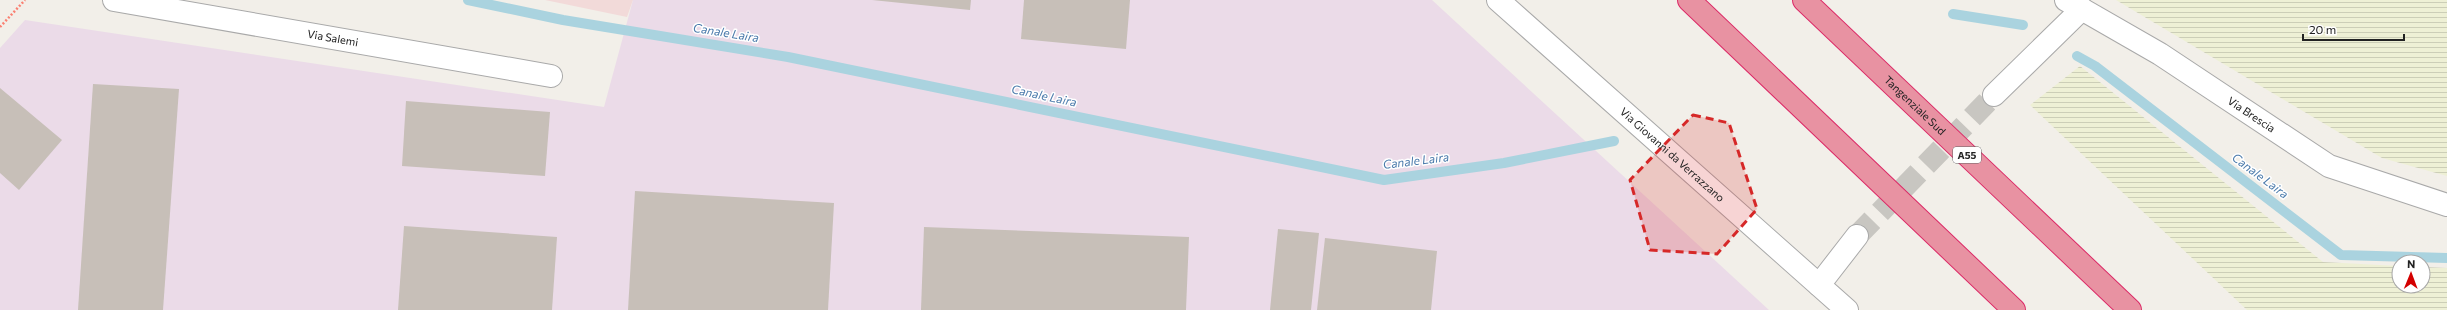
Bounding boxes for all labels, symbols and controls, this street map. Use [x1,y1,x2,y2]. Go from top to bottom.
scale bar [2303,16,2404,42]
water label: Canale Laira [692,20,760,44]
text: 20 m [2309,22,2336,36]
street label: Via Salemi [306,27,359,48]
street label: Tangenziale Sud [1882,73,1949,137]
water label: Canale Laira [1010,81,1078,109]
street label: Via Brescia [2225,94,2278,135]
street label: Via Giovanni da Verrazzano [1618,105,1728,204]
road number: A55 [1953,147,1981,163]
water label: Canale Laira [1382,149,1450,171]
water label: Canale Laira [2230,150,2291,201]
north arrow [2391,254,2431,294]
text: N [2407,257,2415,270]

